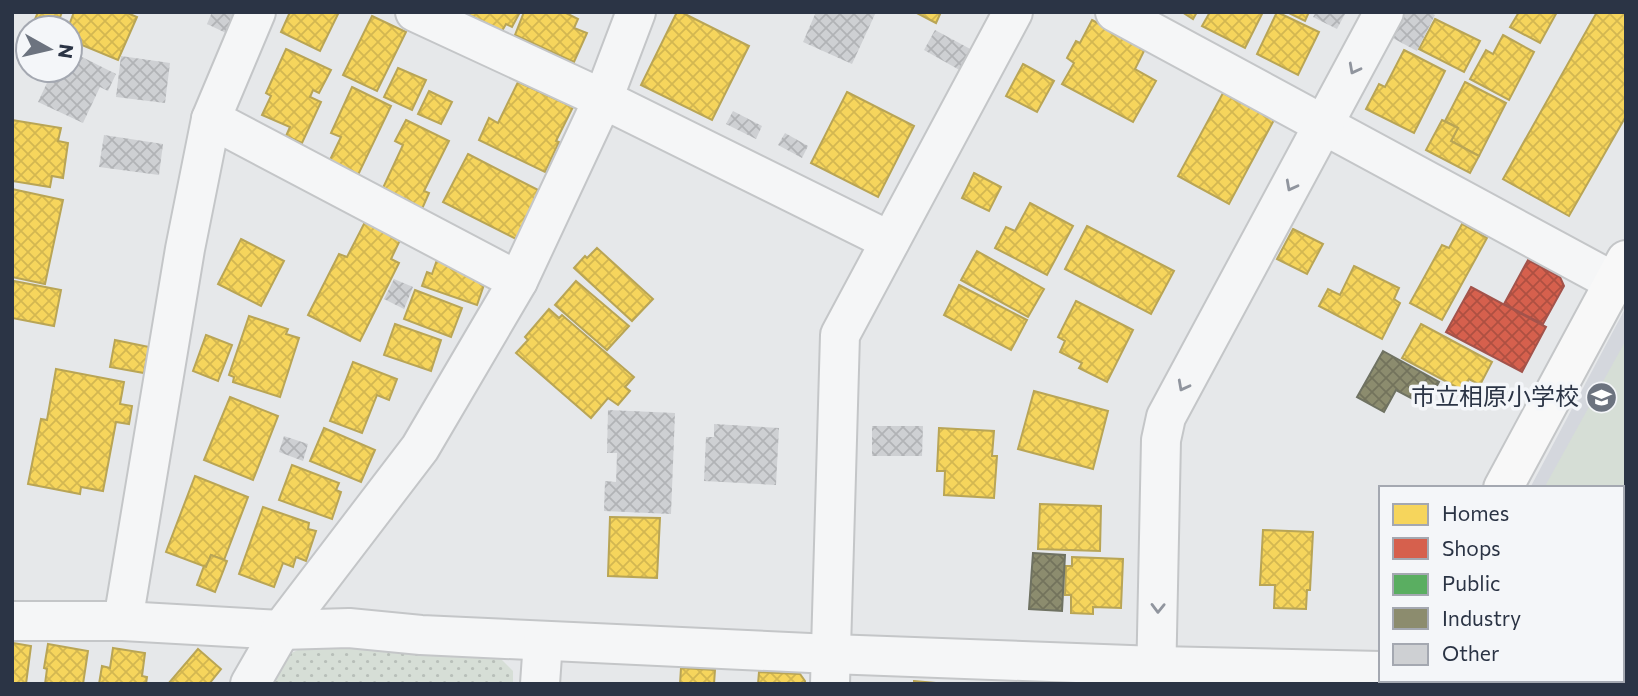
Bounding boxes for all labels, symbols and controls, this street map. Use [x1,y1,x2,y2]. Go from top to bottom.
north arrow [14,14,84,84]
text: N [54,43,79,60]
one-way arrow [1348,62,1362,74]
one-way arrow [1286,178,1299,191]
one-way arrow [1177,379,1191,391]
school or university icon: 市立相原小学校 [1585,380,1619,414]
place label: 市立相原小学校 [1411,381,1579,410]
legend [1379,486,1624,682]
text: Homes [1442,500,1509,525]
text: Shops [1442,535,1501,560]
text: Public [1442,570,1500,595]
one-way arrow [1150,604,1166,614]
text: Industry [1442,605,1521,630]
text: Other [1442,640,1499,665]

